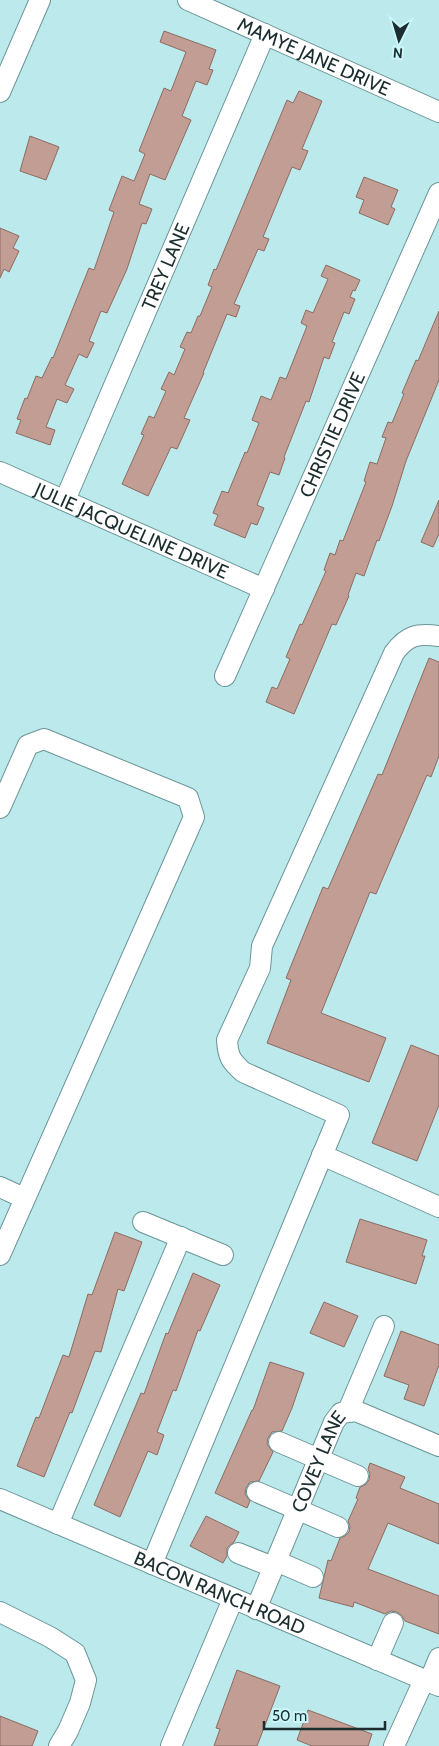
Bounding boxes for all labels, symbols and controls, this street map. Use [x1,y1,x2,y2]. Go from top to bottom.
street label: MAMYE JANE DRIVE [234,13,394,101]
north arrow [374,15,424,65]
text: N [392,44,404,62]
street label: TREY LANE [137,220,194,314]
street label: CHRISTIE DRIVE [295,369,370,501]
street label: JULIE JACQUELINE DRIVE [30,477,232,584]
street label: COVEY LANE [287,1406,351,1516]
street label: BACON RANCH ROAD [131,1546,309,1640]
scale bar [264,1698,385,1730]
text: 50 m [272,1707,307,1725]

